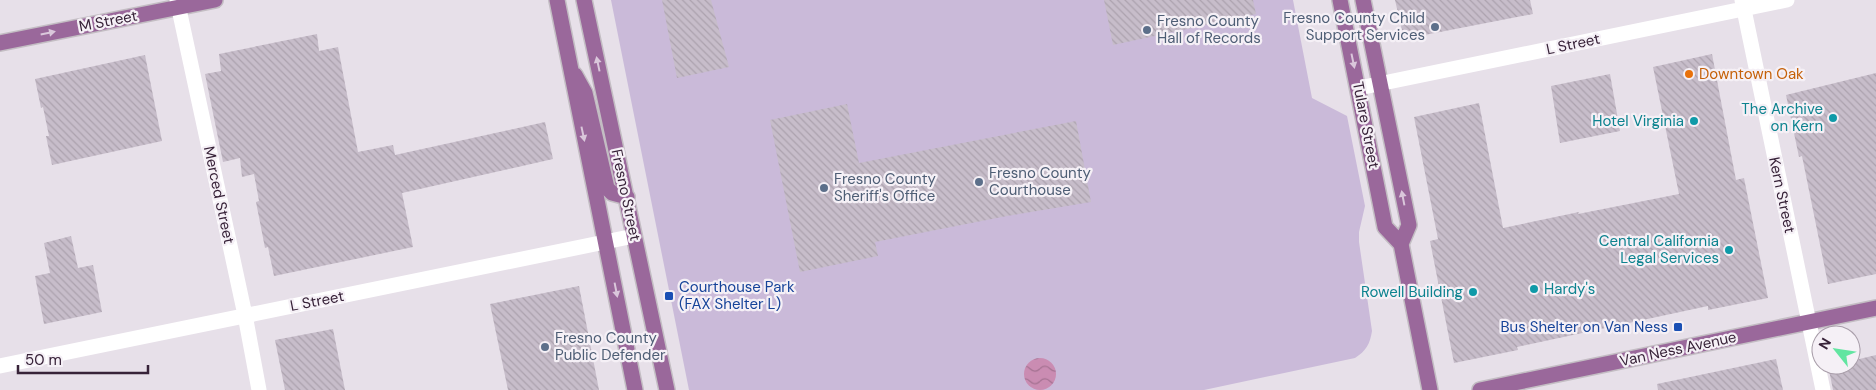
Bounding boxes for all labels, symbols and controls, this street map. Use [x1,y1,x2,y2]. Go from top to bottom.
street label: M Street [77,6,139,36]
place label: Fresno County Child Support Services [1283,8,1425,45]
place label: Fresno County Hall of Records [1157,11,1261,48]
marker: Fresno County Child Support Services [1429,21,1441,33]
marker: Fresno County Hall of Records [1141,24,1153,36]
one-way arrow [40,29,55,37]
street label: L Street [1544,29,1602,59]
one-way arrow [1349,53,1357,69]
one-way arrow [594,57,602,72]
place label: Downtown Oak [1699,64,1804,84]
marker: Downtown Oak [1683,68,1695,80]
street label: Tulare Street [1348,80,1384,170]
place label: The Archive on Kern [1741,99,1823,136]
place label: Hotel Virginia [1592,111,1684,131]
marker: The Archive on Kern [1827,112,1839,124]
marker: Hotel Virginia [1688,115,1700,127]
one-way arrow [579,126,587,141]
street label: Merced Street [199,144,239,246]
street label: Fresno Street [607,147,646,243]
street label: Kern Street [1764,155,1800,235]
place label: Fresno County Courthouse [989,163,1092,200]
place label: Fresno County Sheriff's Office [834,169,937,206]
marker: Fresno County Courthouse [973,176,985,188]
marker: Fresno County Sheriff's Office [818,182,830,194]
one-way arrow [1399,189,1407,205]
place label: Central California Legal Services [1599,231,1719,268]
marker: Central California Legal Services [1723,244,1735,256]
place label: Courthouse Park (FAX Shelter L) [679,277,795,314]
place label: Hardy's [1544,279,1595,299]
place label: Rowell Building [1361,282,1463,302]
one-way arrow [612,283,620,299]
marker: Hardy's [1528,283,1540,295]
street label: L Street [288,286,346,316]
marker: Rowell Building [1467,286,1479,298]
marker: Courthouse Park (FAX Shelter L) [663,290,675,302]
place label: Bus Shelter on Van Ness [1501,317,1668,337]
marker: Bus Shelter on Van Ness [1672,321,1684,333]
north arrow [1811,325,1861,375]
street label: Van Ness Avenue [1618,327,1738,371]
place label: Fresno County Public Defender [555,328,666,365]
text: N [1814,335,1835,352]
marker: Fresno County Public Defender [539,341,551,353]
scale bar [18,342,148,374]
text: 50 m [25,350,62,370]

